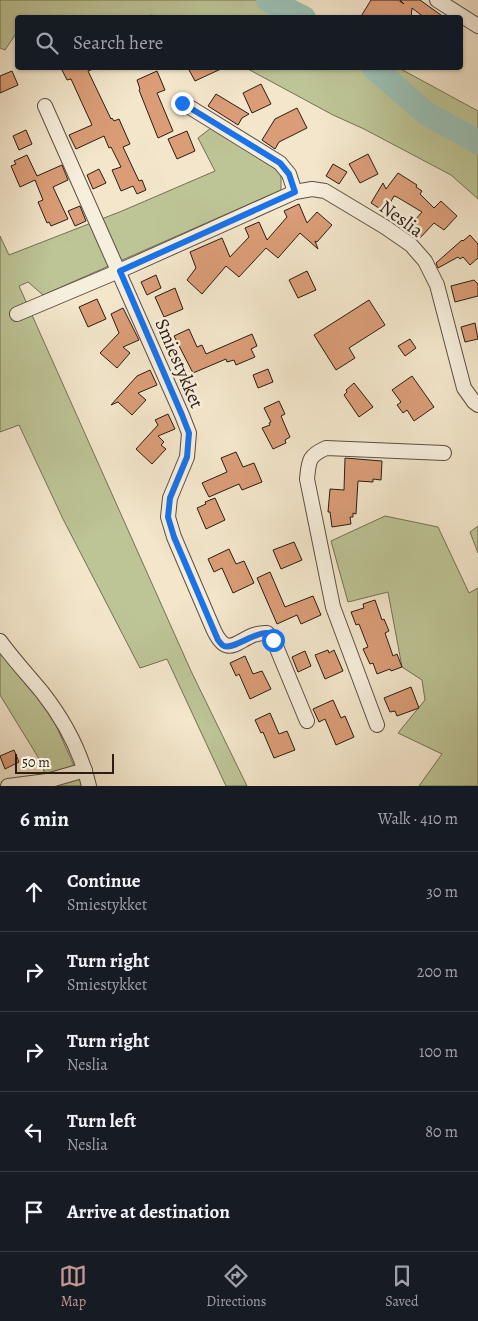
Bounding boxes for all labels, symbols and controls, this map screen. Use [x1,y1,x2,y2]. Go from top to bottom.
search box [15,15,463,70]
icon: search [33,29,61,57]
text: Search here [73,30,163,56]
route end [171,92,194,115]
street label: Neslia [374,194,429,244]
street label: Smiestykket [149,314,210,412]
route start [262,629,285,652]
scale bar [15,751,114,774]
text: 50 m [22,753,50,772]
text: 6 min [20,805,69,833]
text: Walk · 410 m [378,808,458,830]
text: Continue [67,868,141,894]
icon: ahead [20,878,48,906]
text: 30 m [426,881,458,903]
text: Smiestykket [67,894,147,916]
text: Turn right [67,948,149,974]
icon: right [20,958,48,986]
text: 200 m [417,961,458,983]
text: Smiestykket [67,974,147,996]
text: Turn right [67,1028,149,1054]
icon: right [20,1038,48,1066]
text: 100 m [419,1041,458,1063]
text: Neslia [67,1054,108,1076]
text: Turn left [67,1108,136,1134]
icon: left [20,1118,48,1146]
text: 80 m [425,1121,458,1143]
text: Neslia [67,1134,108,1156]
icon: arrive [20,1198,48,1226]
text: Arrive at destination [67,1199,230,1225]
tab: Map [59,1262,87,1311]
tab: Directions [206,1262,266,1311]
tab: Saved [385,1262,419,1311]

